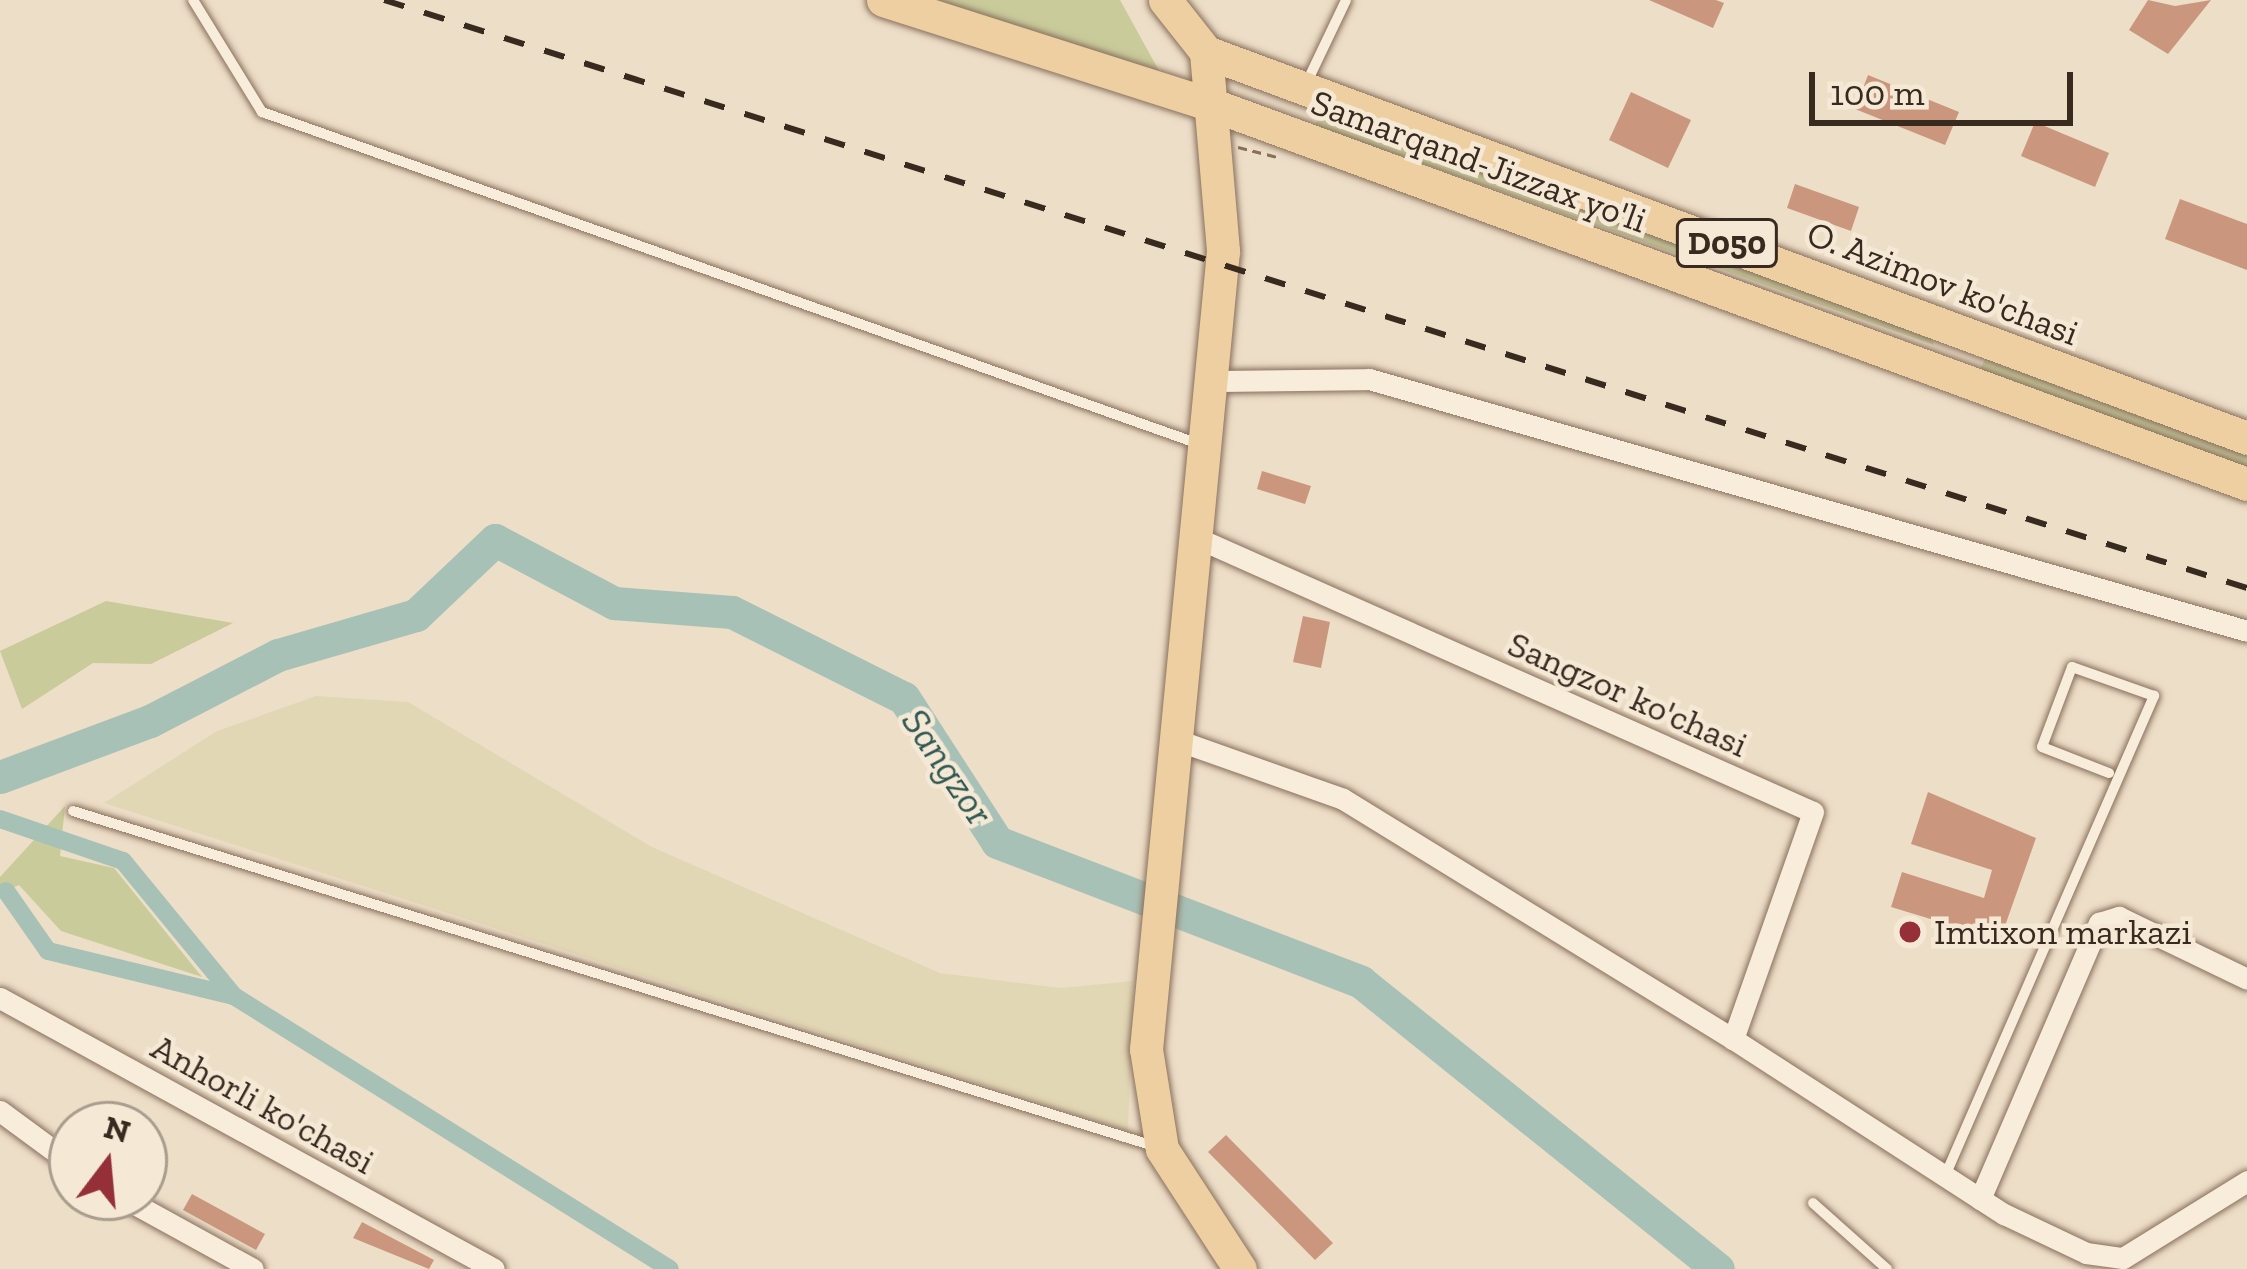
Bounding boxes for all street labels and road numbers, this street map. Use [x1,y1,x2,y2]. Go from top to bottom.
street label: Samarqand-Jizzax yo'li [1305,80,1653,242]
street label: O. Azimov ko'chasi [1800,211,2086,355]
road number: D050 [1673,216,1781,270]
street label: Sangzor ko'chasi [1501,622,1755,766]
street label: Anhorli ko'chasi [144,1025,382,1183]

